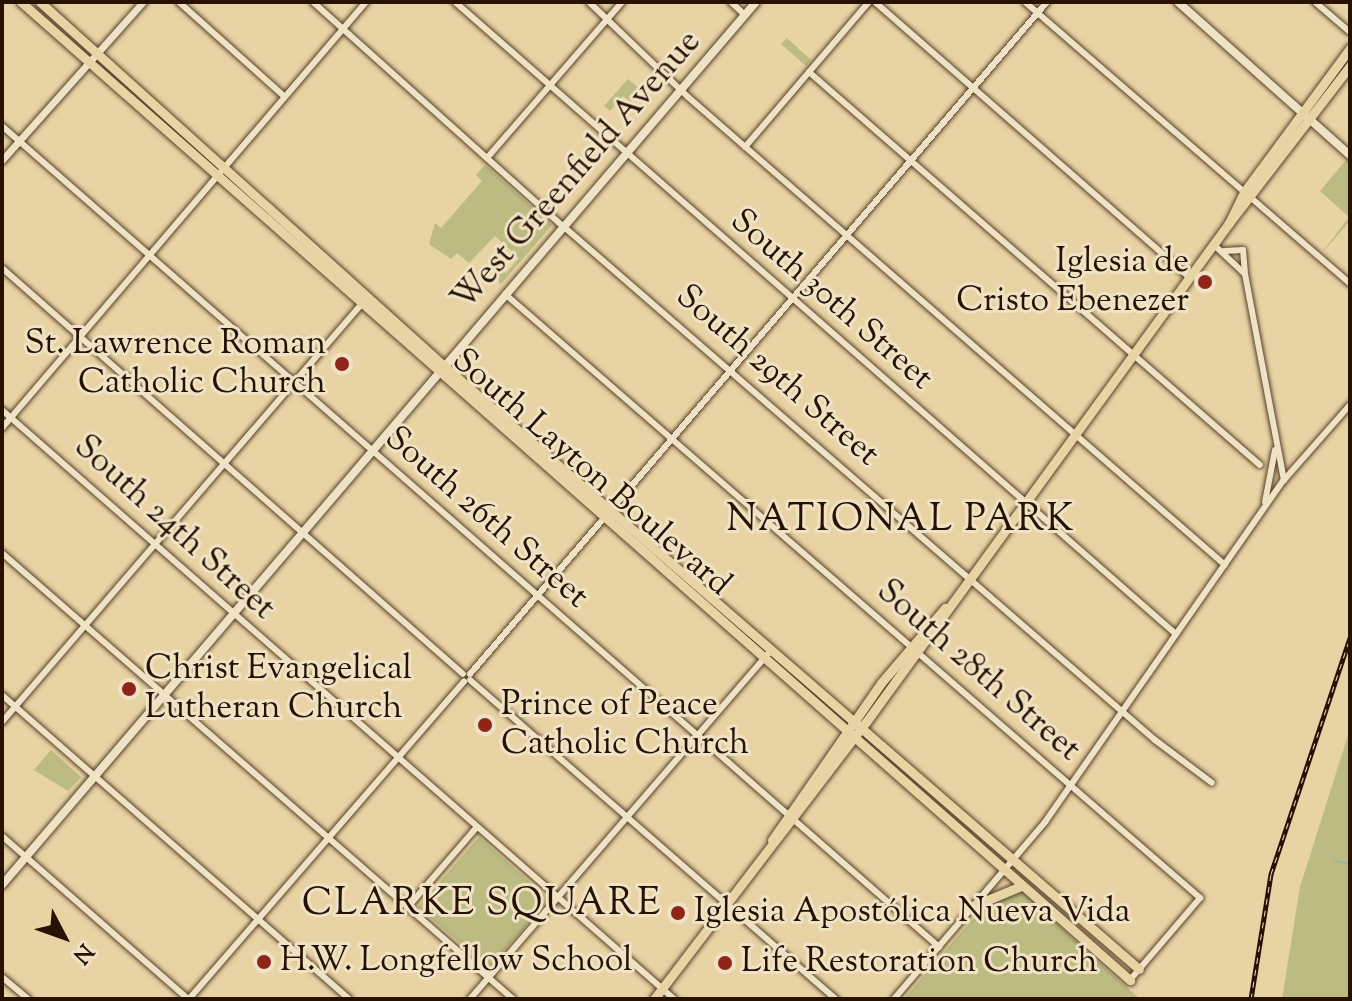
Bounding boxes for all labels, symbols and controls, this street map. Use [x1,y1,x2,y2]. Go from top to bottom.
street label: West Greenfield Avenue [444,22,710,320]
street label: South 30th Street [721,201,941,399]
place label: Iglesia de Cristo Ebenezer [956,242,1189,322]
marker: Iglesia de Cristo Ebenezer [1196,273,1214,291]
street label: South 29th Street [667,277,887,475]
place label: St. Lawrence Roman Catholic Church [24,324,326,404]
street label: South Layton Boulevard [443,341,739,605]
marker: St. Lawrence Roman Catholic Church [333,355,351,373]
street label: South 26th Street [376,418,596,618]
street label: South 24th Street [65,427,283,629]
district label: NATIONAL PARK [726,499,1076,545]
street label: South 28th Street [868,571,1088,771]
place label: Christ Evangelical Lutheran Church [145,649,412,728]
marker: Christ Evangelical Lutheran Church [120,680,138,698]
place label: Prince of Peace Catholic Church [501,685,749,764]
marker: Prince of Peace Catholic Church [476,716,494,734]
district label: CLARKE SQUARE [302,883,662,929]
place label: Iglesia Apostólica Nueva Vida [694,893,1130,933]
north arrow [24,897,104,977]
marker: Iglesia Apostólica Nueva Vida [669,904,687,922]
text: N [64,936,100,970]
place label: H.W. Longfellow School [280,942,633,982]
place label: Life Restoration Church [741,943,1098,983]
marker: H.W. Longfellow School [255,953,273,971]
marker: Life Restoration Church [716,954,734,972]

